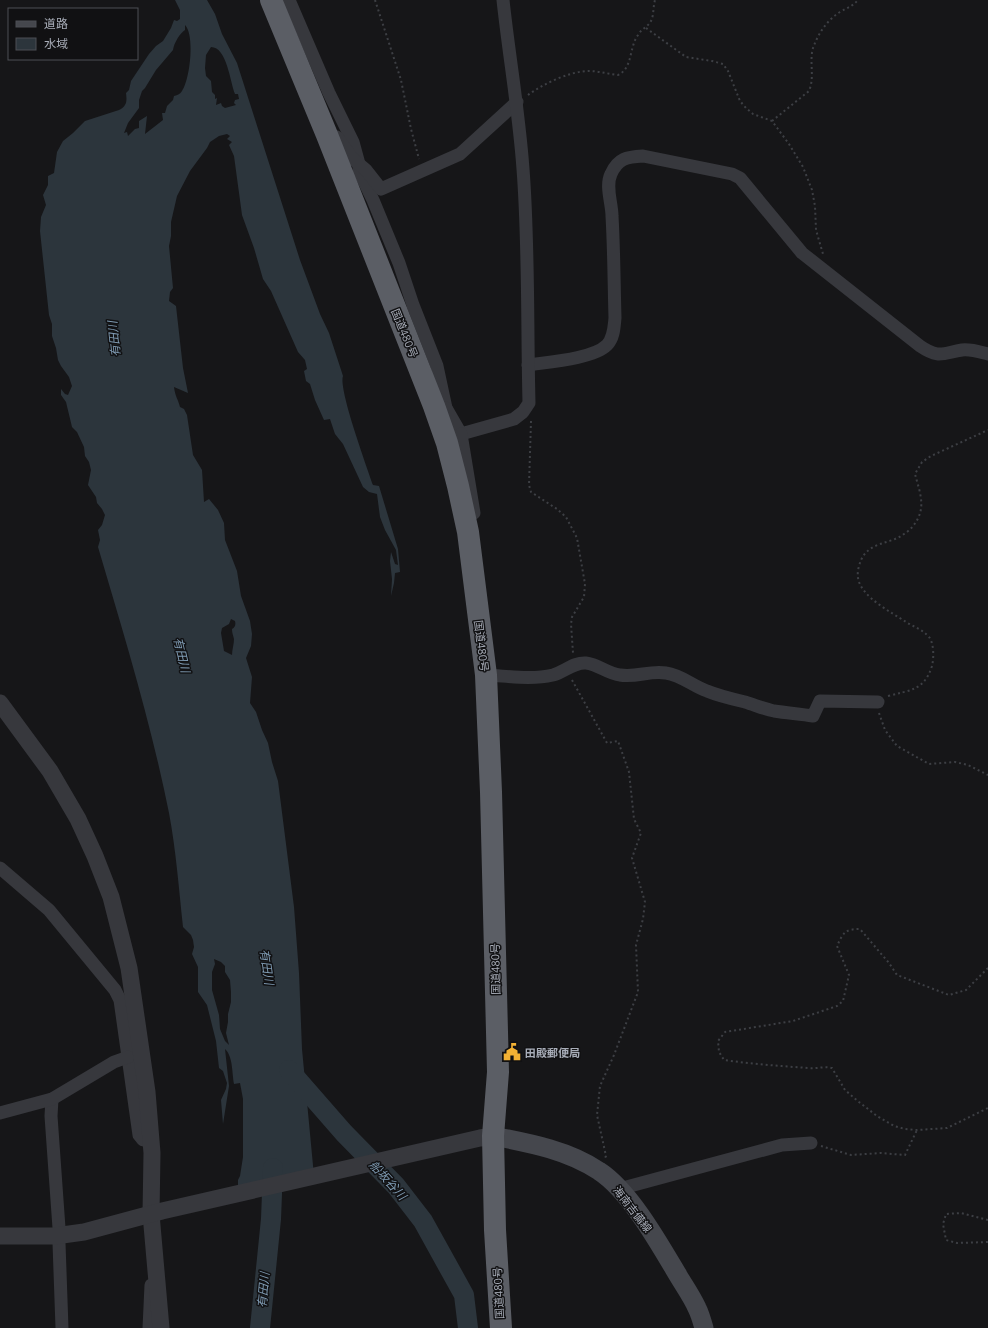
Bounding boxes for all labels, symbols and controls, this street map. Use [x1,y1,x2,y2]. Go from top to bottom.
legend [8,8,138,60]
text: 道路 [44,15,68,32]
text: 水域 [44,35,68,52]
street label: 国道480号 [388,306,422,360]
water label: 有田川 [103,318,124,358]
street label: 国道480号 [471,619,493,673]
water label: 有田川 [170,636,195,676]
street label: 国道480号 [487,943,503,995]
water label: 有田川 [256,948,278,988]
public building icon: 田殿郵便局 [502,1042,522,1062]
place label: 田殿郵便局 [525,1045,580,1060]
water label: 船坂谷川 [366,1156,412,1205]
street label: 海南吉備線 [610,1183,656,1235]
street label: 国道480号 [489,1267,507,1319]
water label: 有田川 [253,1269,273,1309]

